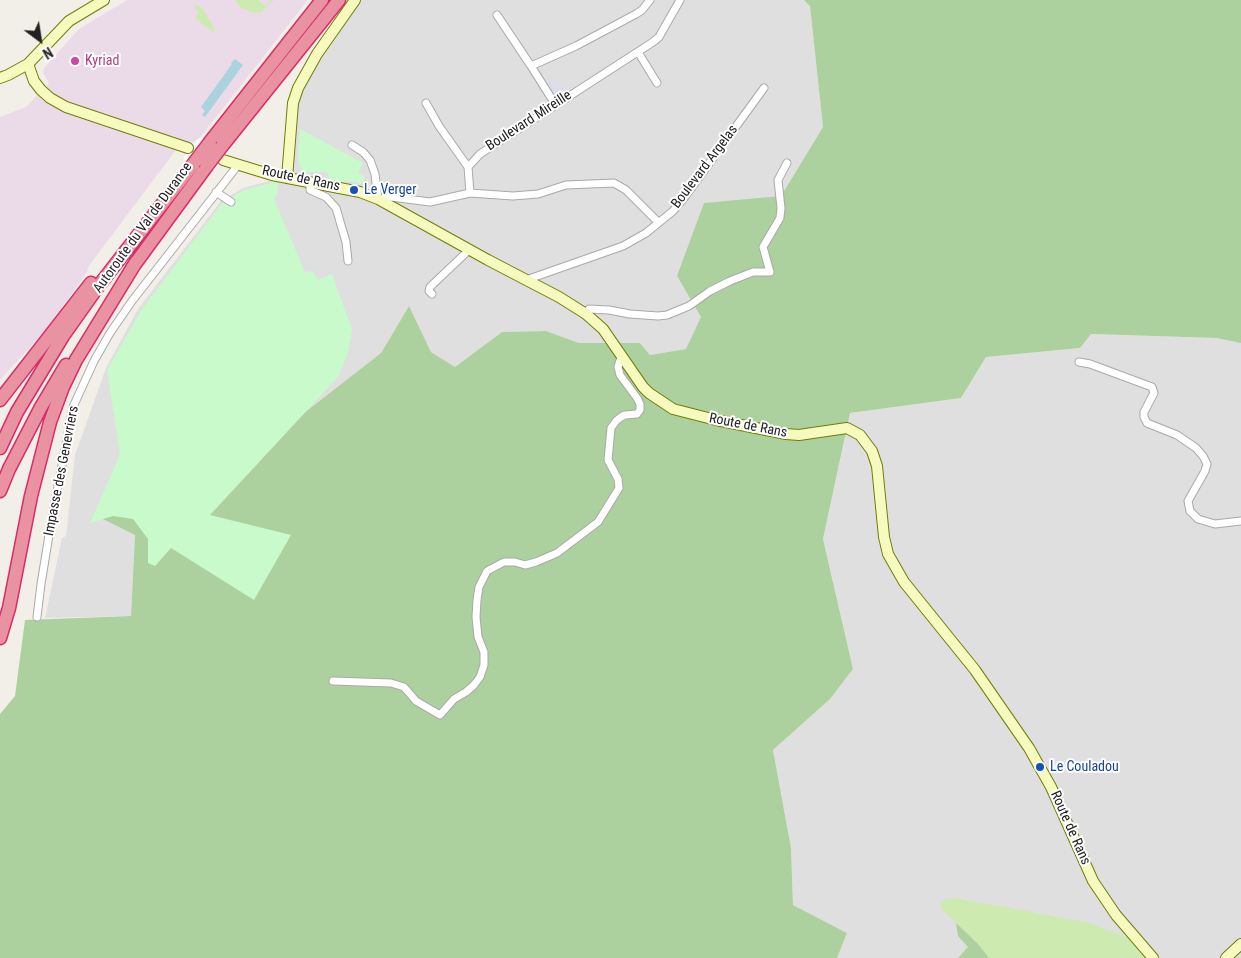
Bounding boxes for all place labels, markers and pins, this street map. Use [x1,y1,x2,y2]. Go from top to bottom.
place label: Kyriad [85,53,119,69]
marker: Kyriad [69,55,81,67]
place label: Le Verger [364,182,416,198]
marker: Le Verger [348,184,360,196]
place label: Le Couladou [1050,759,1119,775]
marker: Le Couladou [1034,761,1046,773]

